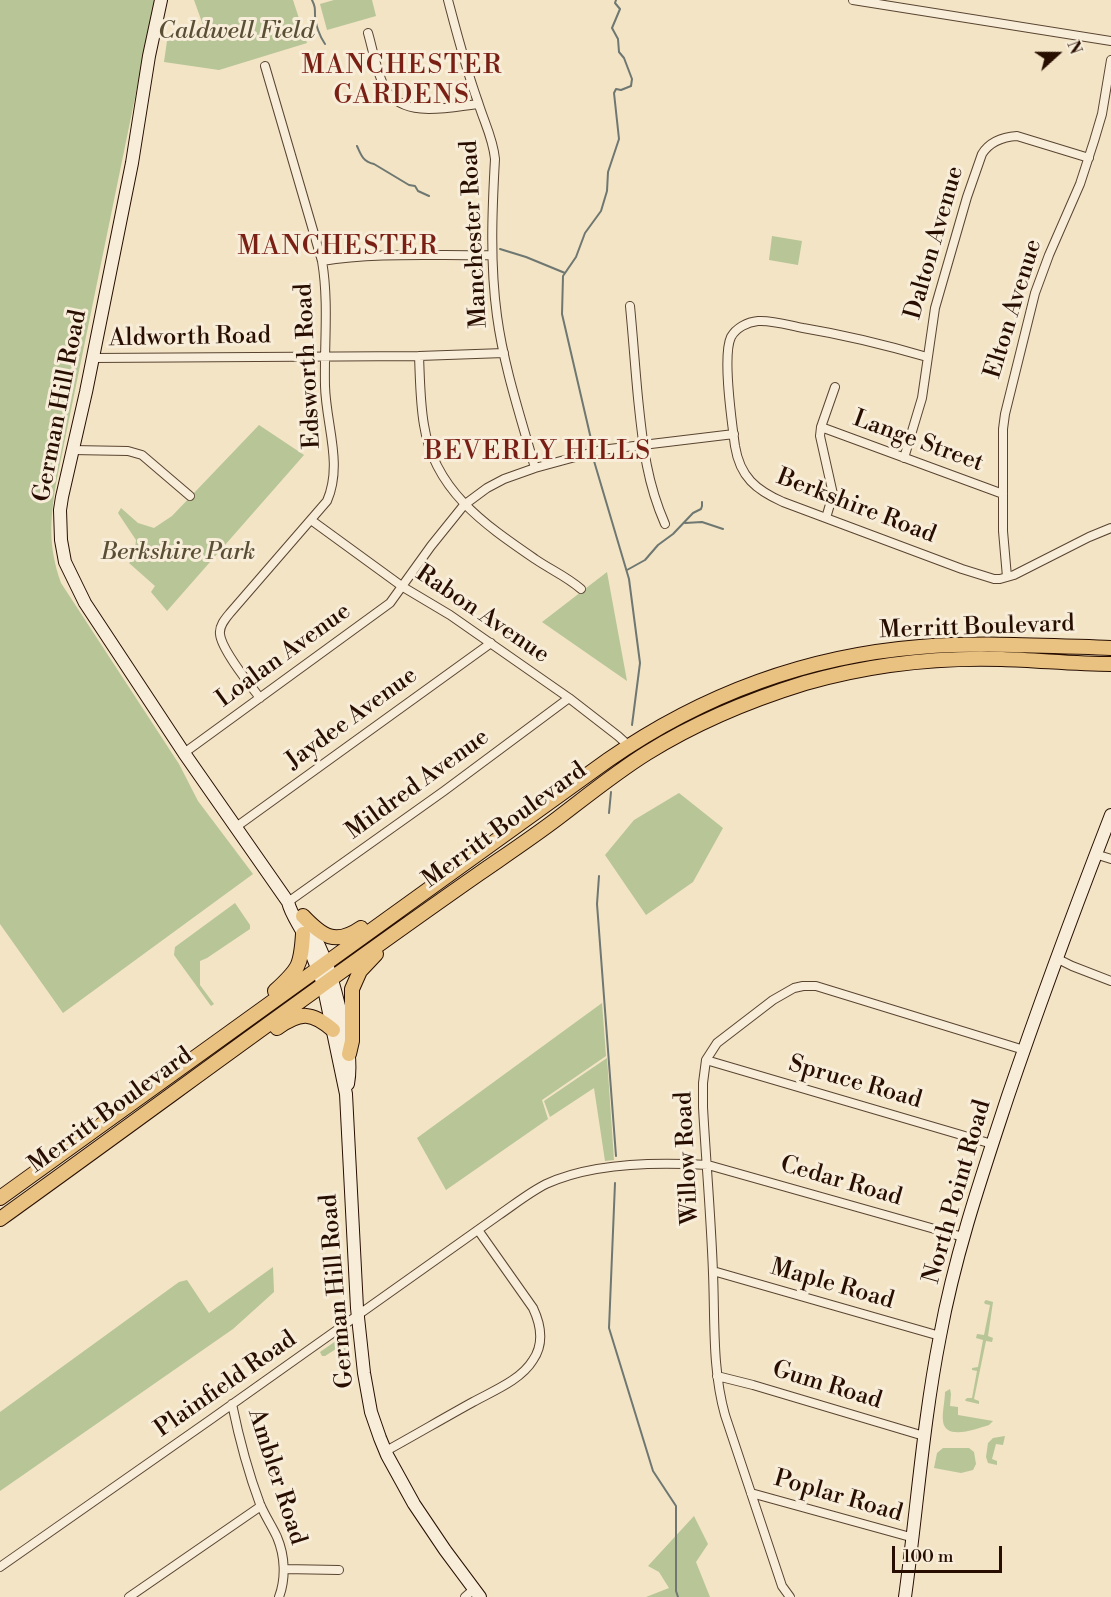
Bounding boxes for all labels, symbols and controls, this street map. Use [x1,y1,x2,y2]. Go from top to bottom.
park label: Caldwell Field [158,18,314,46]
north arrow [1027,24,1087,84]
text: N [1062,38,1085,57]
district label: MANCHESTER GARDENS [302,51,502,112]
street label: Manchester Road [456,139,494,329]
street label: Dalton Avenue [899,163,971,323]
district label: MANCHESTER [238,232,438,264]
street label: Elton Avenue [979,236,1049,382]
street label: Edsworth Road [290,283,328,449]
street label: German Hill Road [28,308,94,504]
street label: Aldworth Road [109,322,271,354]
street label: Lange Street [849,405,987,479]
district label: BEVERLY HILLS [424,437,652,469]
street label: Berkshire Road [772,463,940,551]
park label: Berkshire Park [101,539,255,567]
street label: Rabon Avenue [410,560,554,670]
street label: Loalan Avenue [211,598,357,714]
street label: Merritt Boulevard [879,610,1075,646]
street label: Jaydee Avenue [281,662,423,776]
street label: Mildred Avenue [341,723,495,847]
street label: Merritt Boulevard [417,757,593,895]
street label: Merritt Boulevard [23,1042,199,1180]
street label: Spruce Road [785,1050,925,1116]
street label: Willow Road [670,1091,706,1225]
street label: North Point Road [918,1097,998,1287]
street label: Cedar Road [777,1151,905,1213]
street label: German Hill Road [315,1193,361,1389]
street label: Maple Road [767,1254,897,1316]
street label: Plainfield Road [150,1326,302,1444]
street label: Gum Road [769,1356,885,1416]
street label: Ambler Road [240,1405,312,1549]
street label: Poplar Road [770,1465,906,1529]
scale bar [895,1534,1004,1572]
text: 100 m [903,1545,954,1568]

